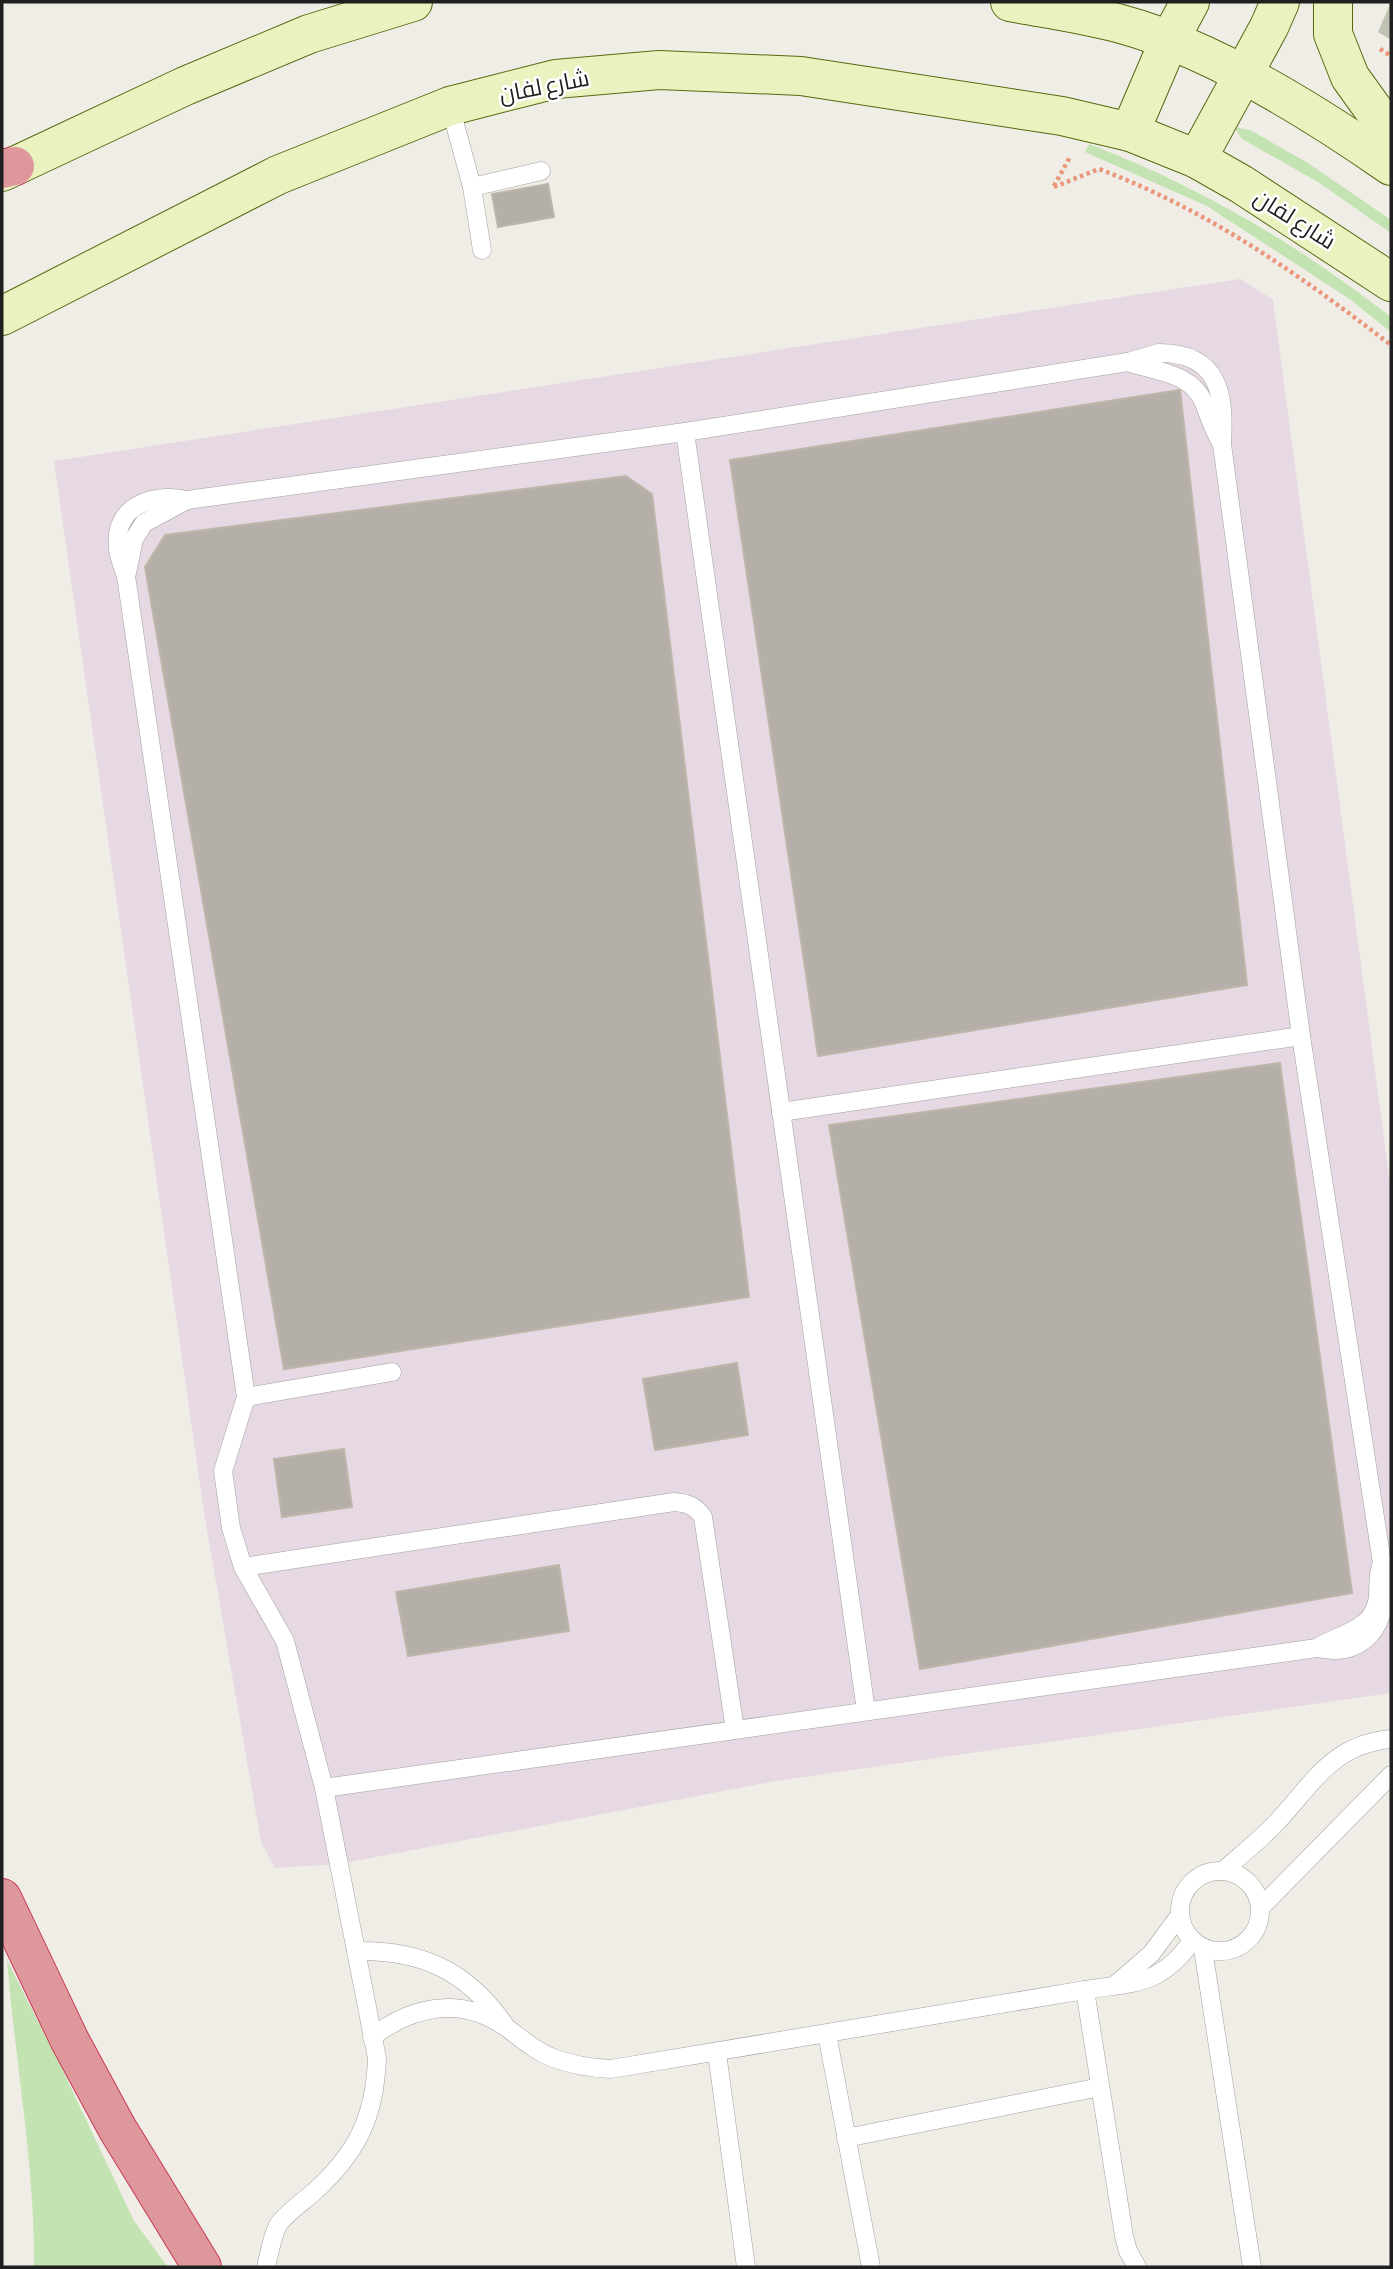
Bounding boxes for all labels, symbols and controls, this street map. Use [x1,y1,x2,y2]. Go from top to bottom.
street label: شارع لفان [497,65,592,110]
street label: شارع لفان [1248,184,1341,257]

